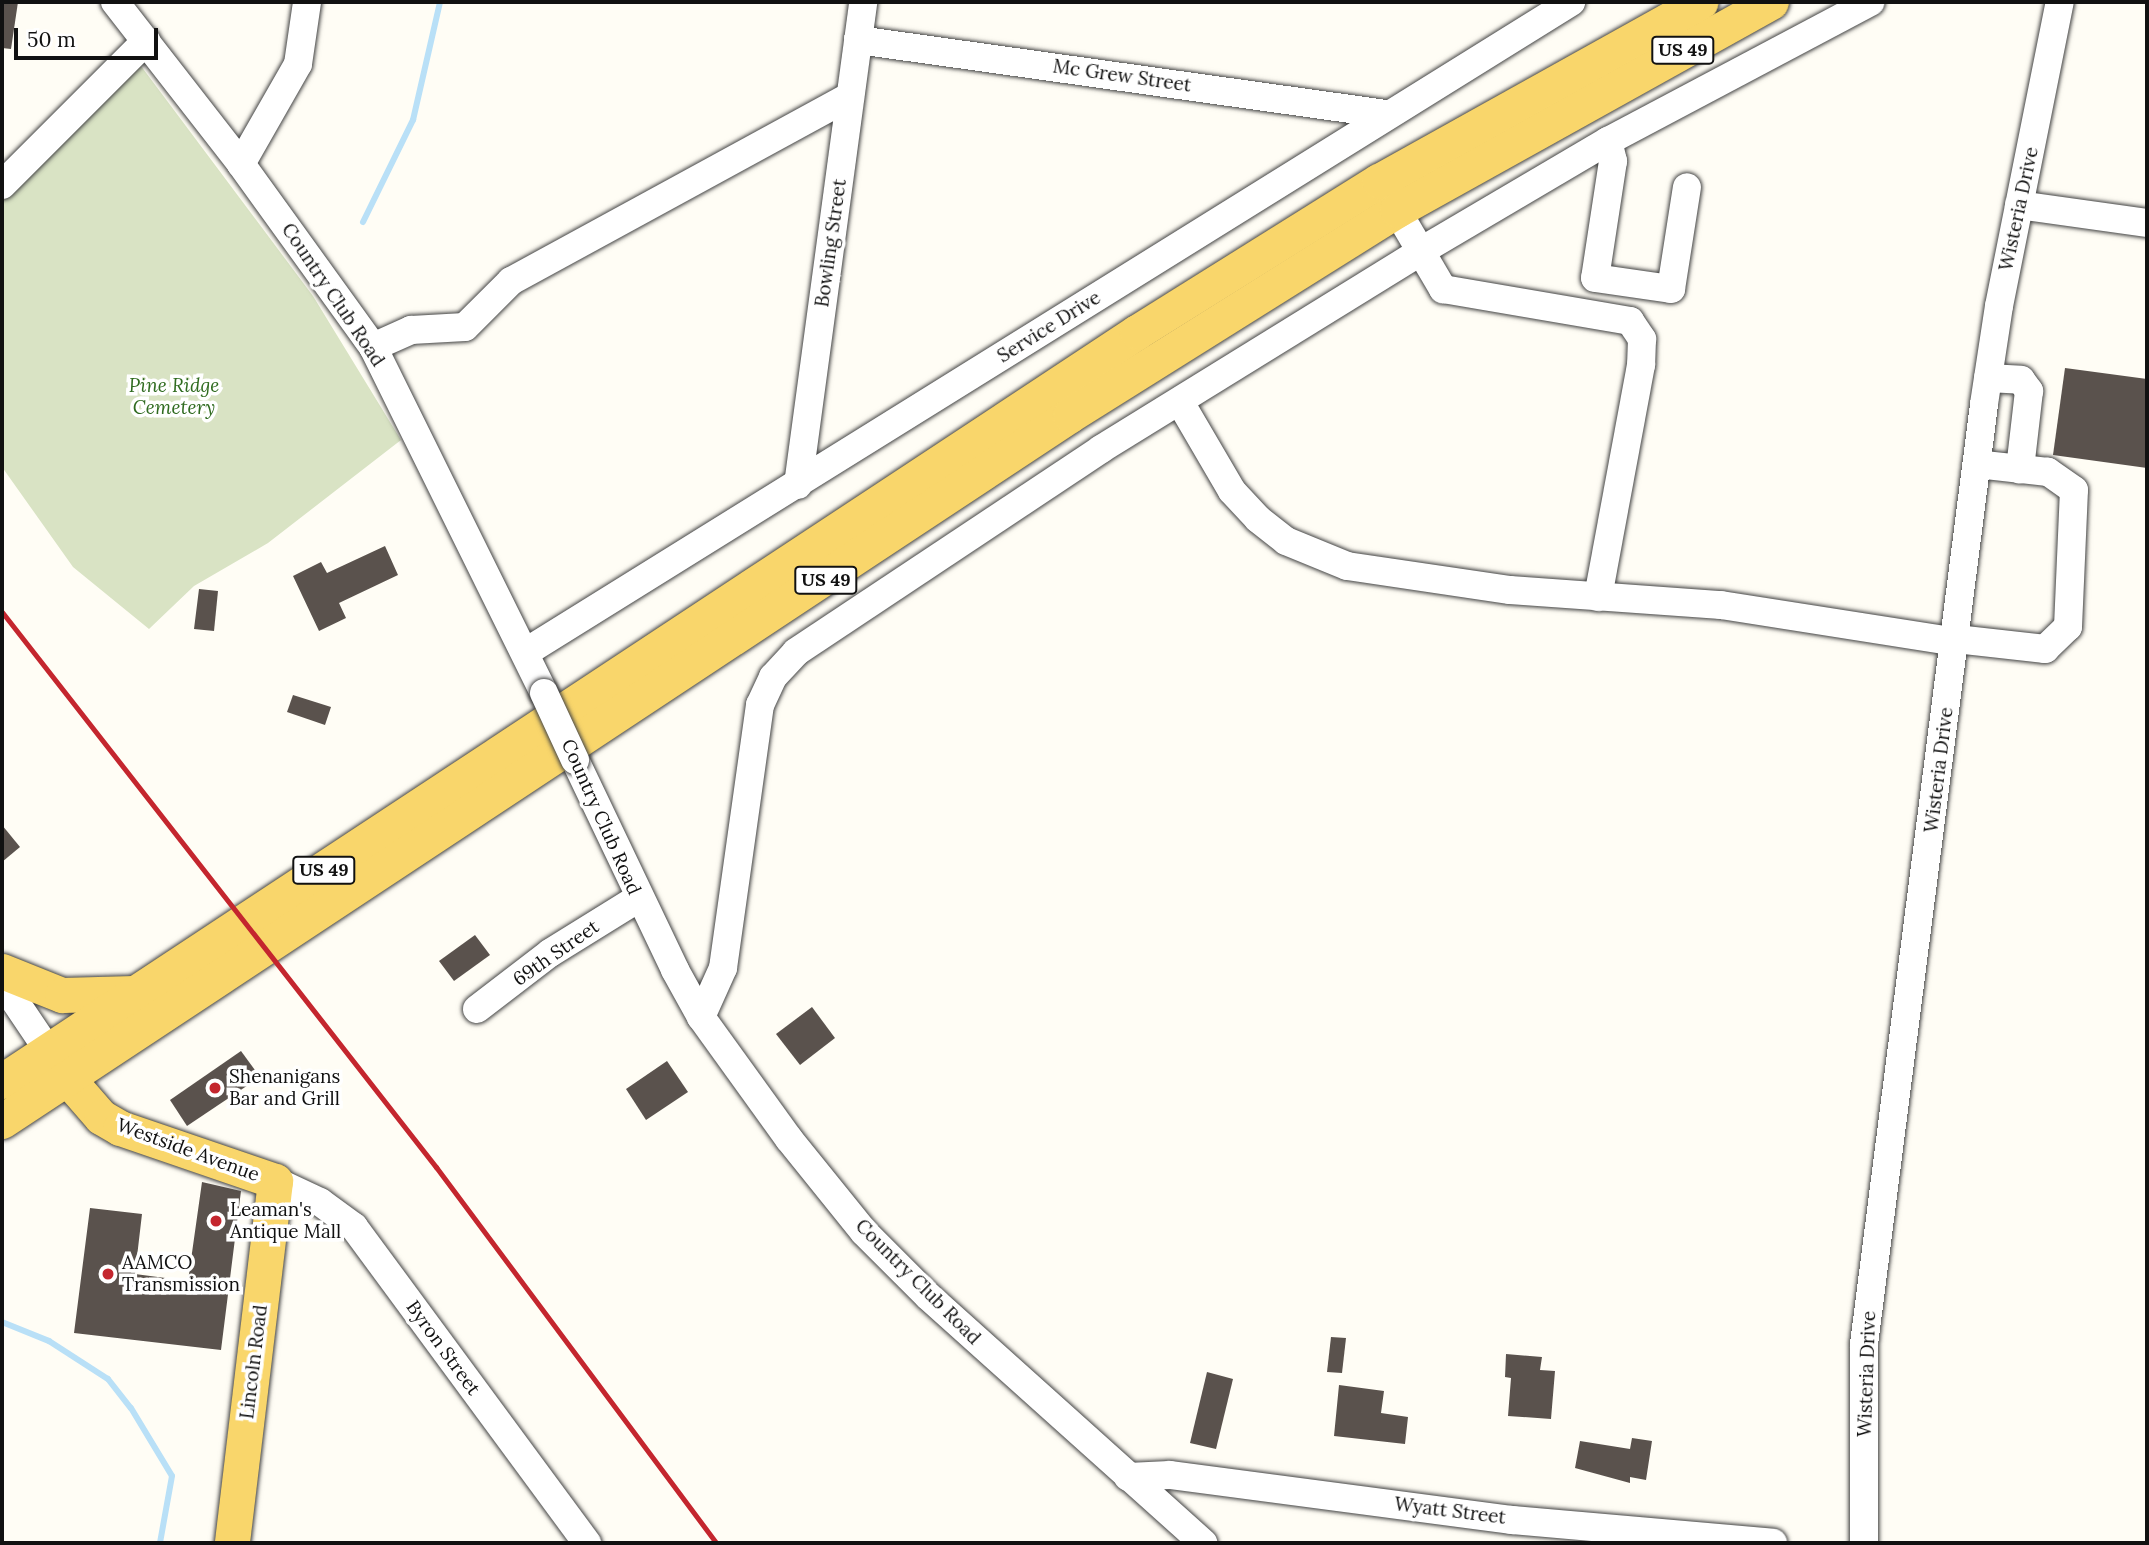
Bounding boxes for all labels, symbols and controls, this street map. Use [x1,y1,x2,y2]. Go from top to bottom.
scale bar [18,14,161,58]
text: 50 m [27,26,76,53]
road number: US 49 [1650,36,1716,64]
street label: Mc Grew Street [1051,55,1193,97]
street label: Wisteria Drive [1995,145,2043,273]
street label: Bowling Street [811,177,851,309]
street label: Country Club Road [277,219,389,371]
street label: Service Drive [993,286,1105,368]
park label: Pine Ridge Cemetery [129,375,219,419]
road number: US 49 [793,566,859,594]
street label: Wisteria Drive [1920,706,1958,834]
street label: Country Club Road [556,736,646,898]
road number: US 49 [291,856,357,884]
street label: 69th Street [509,915,603,991]
place label: Shenanigans Bar and Grill [229,1066,340,1110]
marker: Shenanigans Bar and Grill [207,1080,223,1096]
street label: Westside Avenue [114,1114,262,1186]
place label: Leaman's Antique Mall [230,1199,341,1243]
marker: Leaman's Antique Mall [208,1213,224,1229]
street label: Country Club Road [851,1215,985,1349]
place label: AAMCO Transmission [122,1252,240,1296]
marker: AAMCO Transmission [100,1266,116,1282]
street label: Byron Street [401,1296,485,1400]
street label: Lincoln Road [236,1304,272,1420]
street label: Wisteria Drive [1853,1311,1881,1437]
street label: Wyatt Street [1393,1493,1507,1529]

